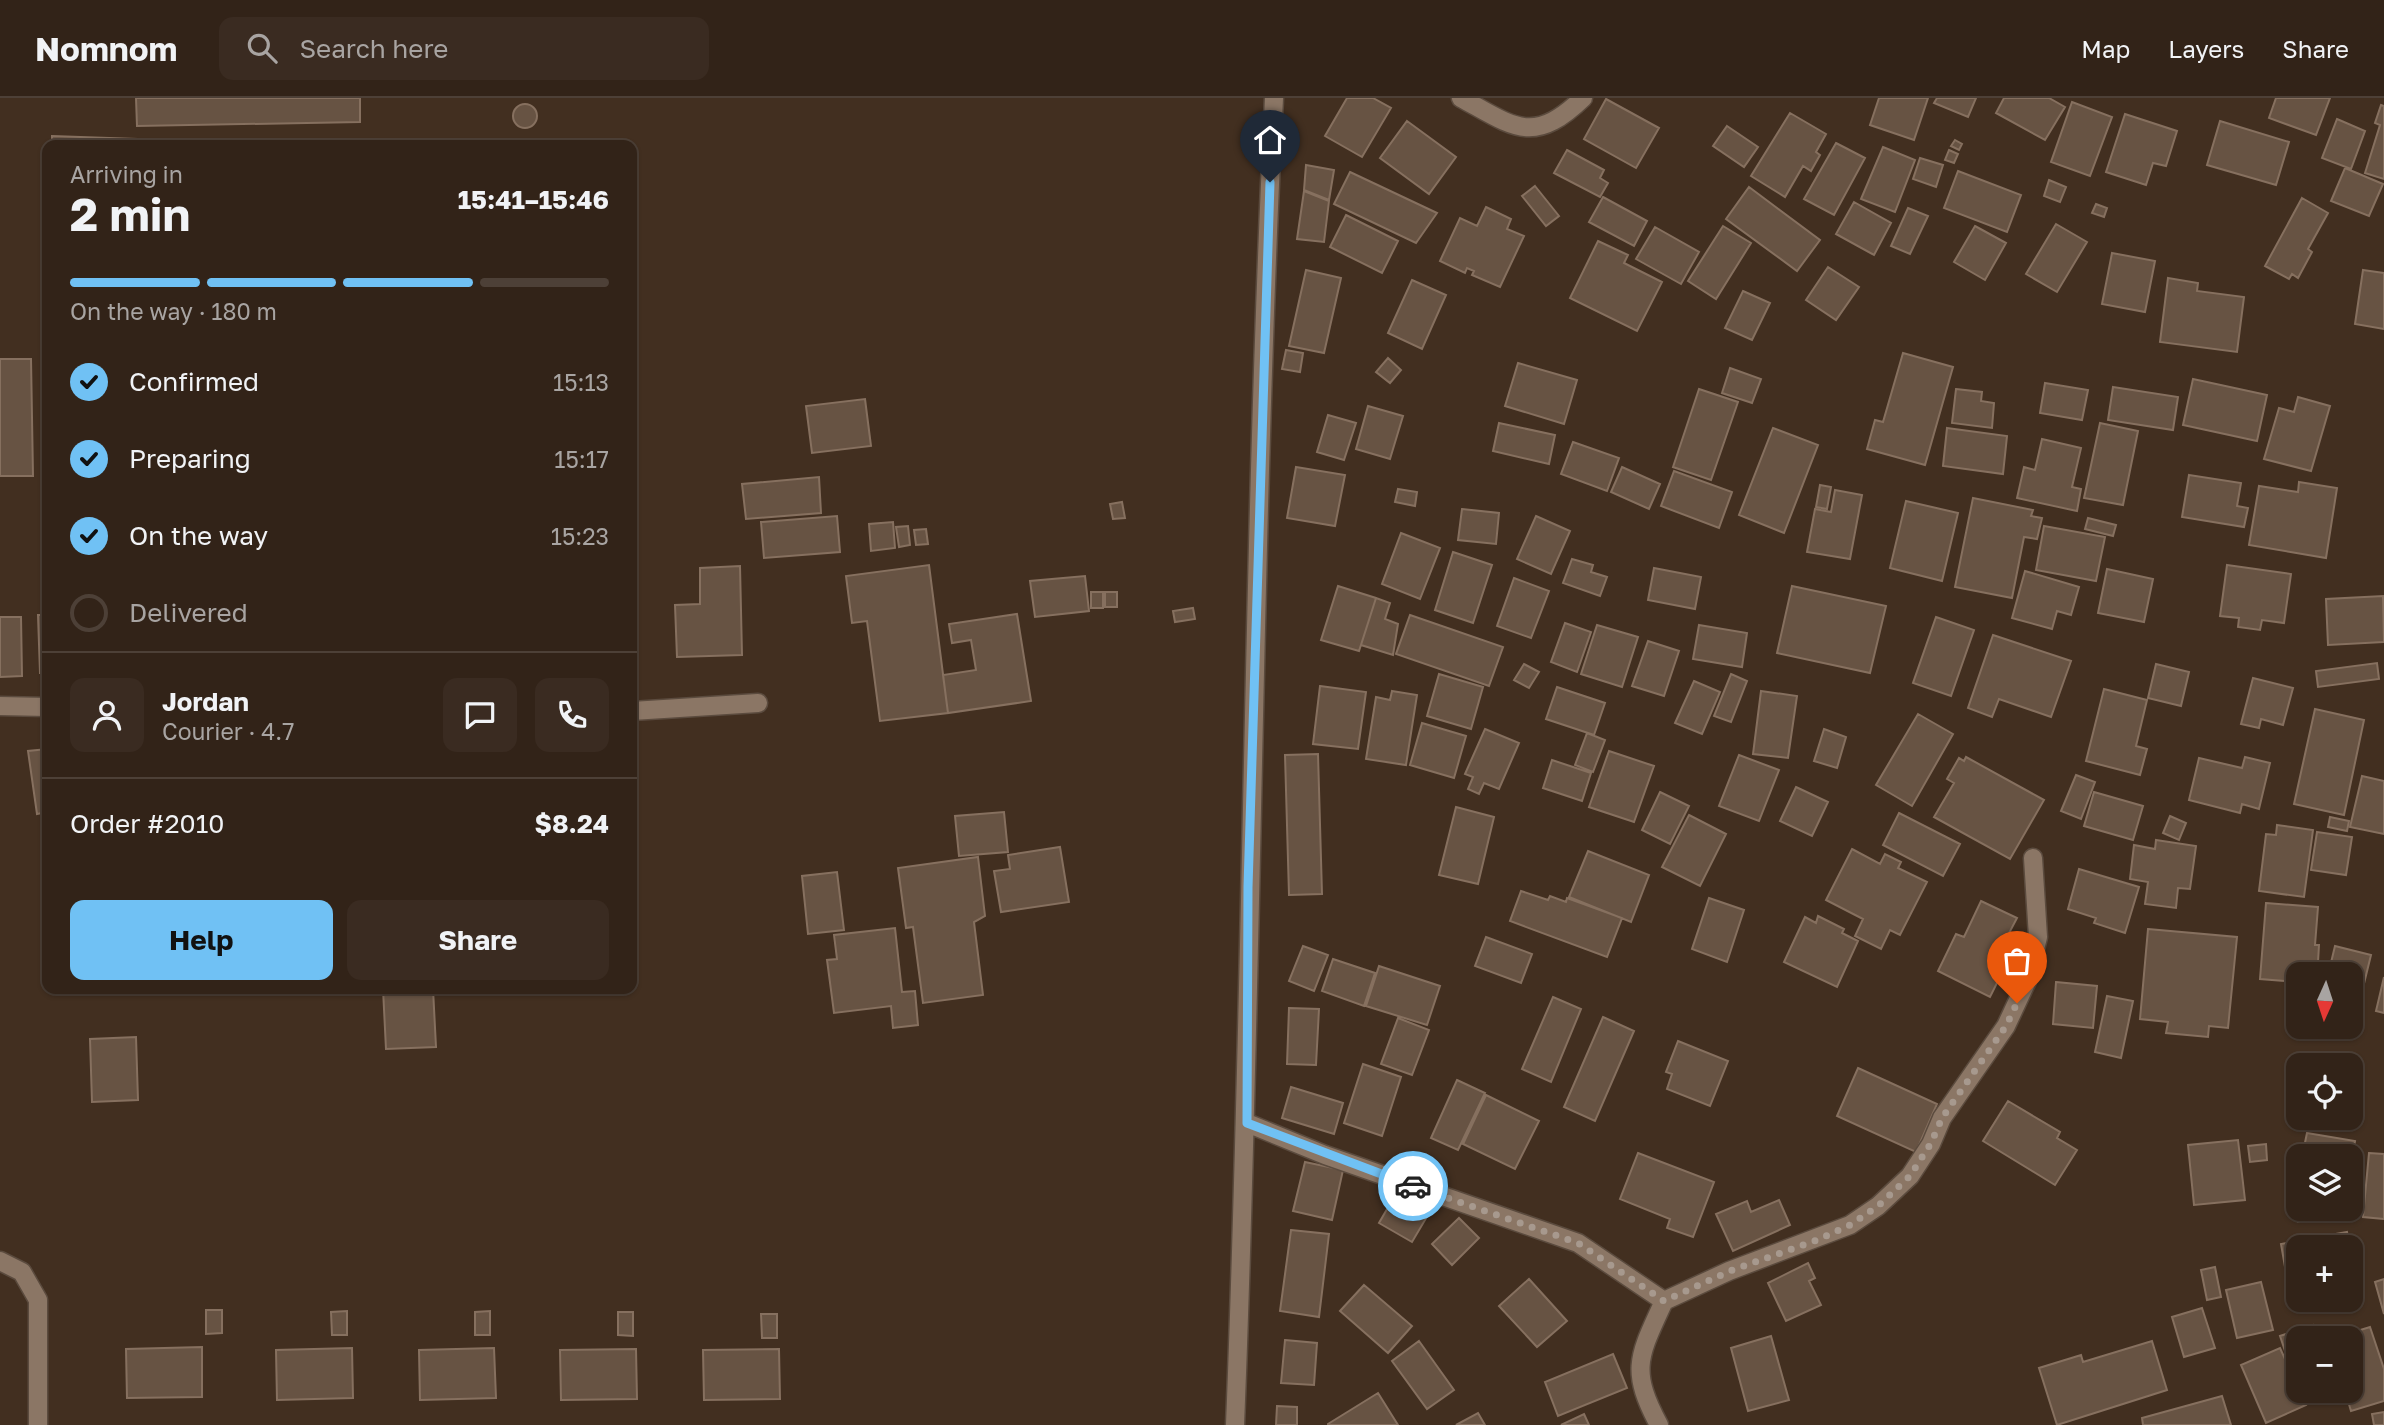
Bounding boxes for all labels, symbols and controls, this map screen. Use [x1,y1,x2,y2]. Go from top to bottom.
search box [219,17,709,80]
text: Nomnom [35,29,177,68]
icon: search [243,29,281,67]
text: Search here [299,33,448,64]
text: Map [2081,34,2130,63]
text: Layers [2168,34,2244,63]
text: Share [2282,34,2349,63]
pin [1240,110,1300,182]
icon: home [1251,121,1289,159]
text: Arriving in [70,160,183,188]
text: 15:41–15:46 [458,184,609,215]
text: 2 min [70,186,190,241]
text: On the way · 180 m [70,297,277,325]
icon: check [70,363,108,401]
text: Confirmed [129,366,259,397]
text: 15:13 [553,368,609,396]
icon: check [70,440,108,478]
text: Preparing [129,443,251,474]
text: 15:17 [554,445,609,473]
icon: check [70,517,108,555]
text: On the way [129,520,268,551]
text: 15:23 [551,522,609,550]
text: Delivered [129,597,248,628]
button: person [70,678,144,752]
button: chat [443,678,517,752]
button: phone [535,678,609,752]
text: Jordan [162,686,249,717]
text: Courier · 4.7 [162,717,294,745]
text: Order #2010 [70,808,224,839]
text: $8.24 [535,808,609,839]
button: Help [70,900,333,980]
button: Share [347,900,609,980]
pin [1987,931,2047,1003]
icon: bag [1998,942,2036,980]
north arrow [2286,962,2362,1040]
map controls [2286,962,2363,1403]
button: locate [2286,1053,2363,1130]
button: layers [2286,1144,2363,1221]
courier [1378,1151,1448,1221]
icon: car [1394,1167,1432,1205]
button: + [2286,1235,2363,1312]
button: − [2286,1326,2363,1403]

